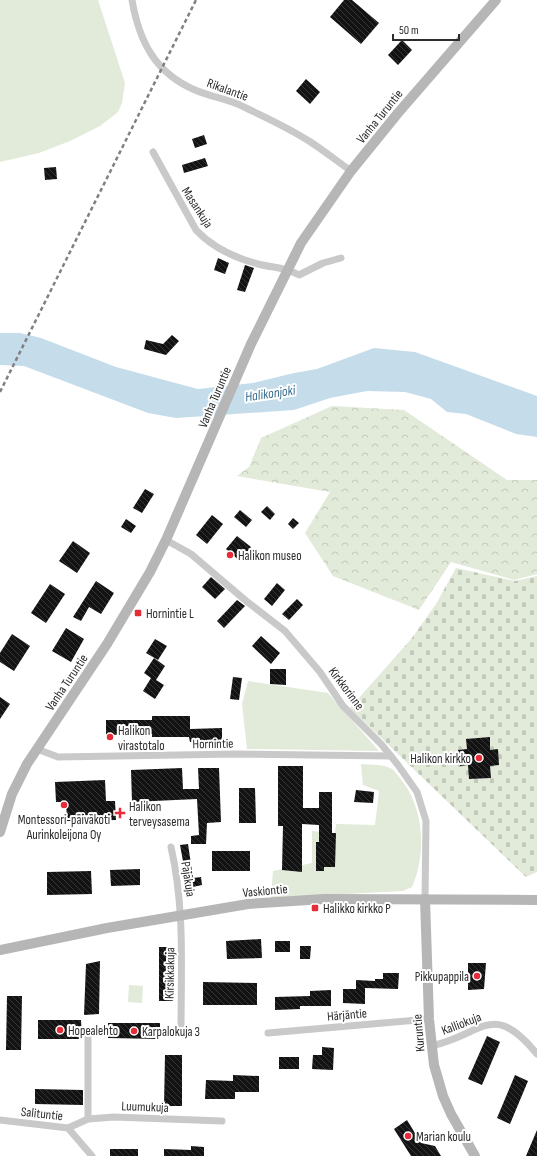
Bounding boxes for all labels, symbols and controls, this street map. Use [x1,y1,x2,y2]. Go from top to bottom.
scale bar [393,16,459,42]
text: 50 m [399,23,419,38]
street label: Rikalantie [205,75,251,105]
street label: Vanha Turuntie [353,86,406,147]
street label: Masankuja [178,184,216,231]
street label: Vanha Turuntie [195,364,235,430]
water label: Halikonjoki [244,382,297,405]
place label: Halikon museo [238,548,302,564]
marker: Halikon museo [225,550,235,560]
place label: Hornintie L [146,606,194,622]
marker: Hornintie L [133,608,143,618]
street label: Vanha Turuntie [42,651,92,714]
street label: Kirkkorinne [325,664,368,713]
place label: Halikon virastotalo [118,723,165,754]
marker: Halikon virastotalo [105,732,115,742]
street label: Hornintie [192,736,234,752]
place label: Halikon kirkko [410,751,471,767]
marker: Halikon kirkko [474,753,484,763]
place label: Halikon terveysasema [129,799,190,830]
marker: Montessori-päiväkoti Aurinkoleijona Oy [59,800,69,810]
marker: Halikon terveysasema [114,807,126,819]
place label: Montessori-päiväkoti Aurinkoleijona Oy [18,812,110,843]
street label: Pajakuja [177,860,199,898]
street label: Vaskiontie [242,881,288,901]
place label: Halikko kirkko P [323,901,391,917]
marker: Halikko kirkko P [310,903,320,913]
street label: Kirsikkakuja [162,947,178,999]
place label: Pikkupappila [415,969,469,985]
marker: Pikkupappila [472,971,482,981]
street label: Härjäntie [326,1005,368,1025]
street label: Kalliokuja [439,1009,484,1039]
street label: Kuruntie [409,1013,429,1052]
place label: Hopealehto [68,1023,118,1039]
place label: Karpalokuja 3 [142,1024,200,1040]
marker: Hopealehto [55,1025,65,1035]
marker: Karpalokuja 3 [129,1026,139,1036]
street label: Luumukuja [121,1098,169,1116]
street label: Salituntie [20,1104,64,1124]
place label: Marian koulu [416,1129,471,1145]
marker: Marian koulu [403,1131,413,1141]

